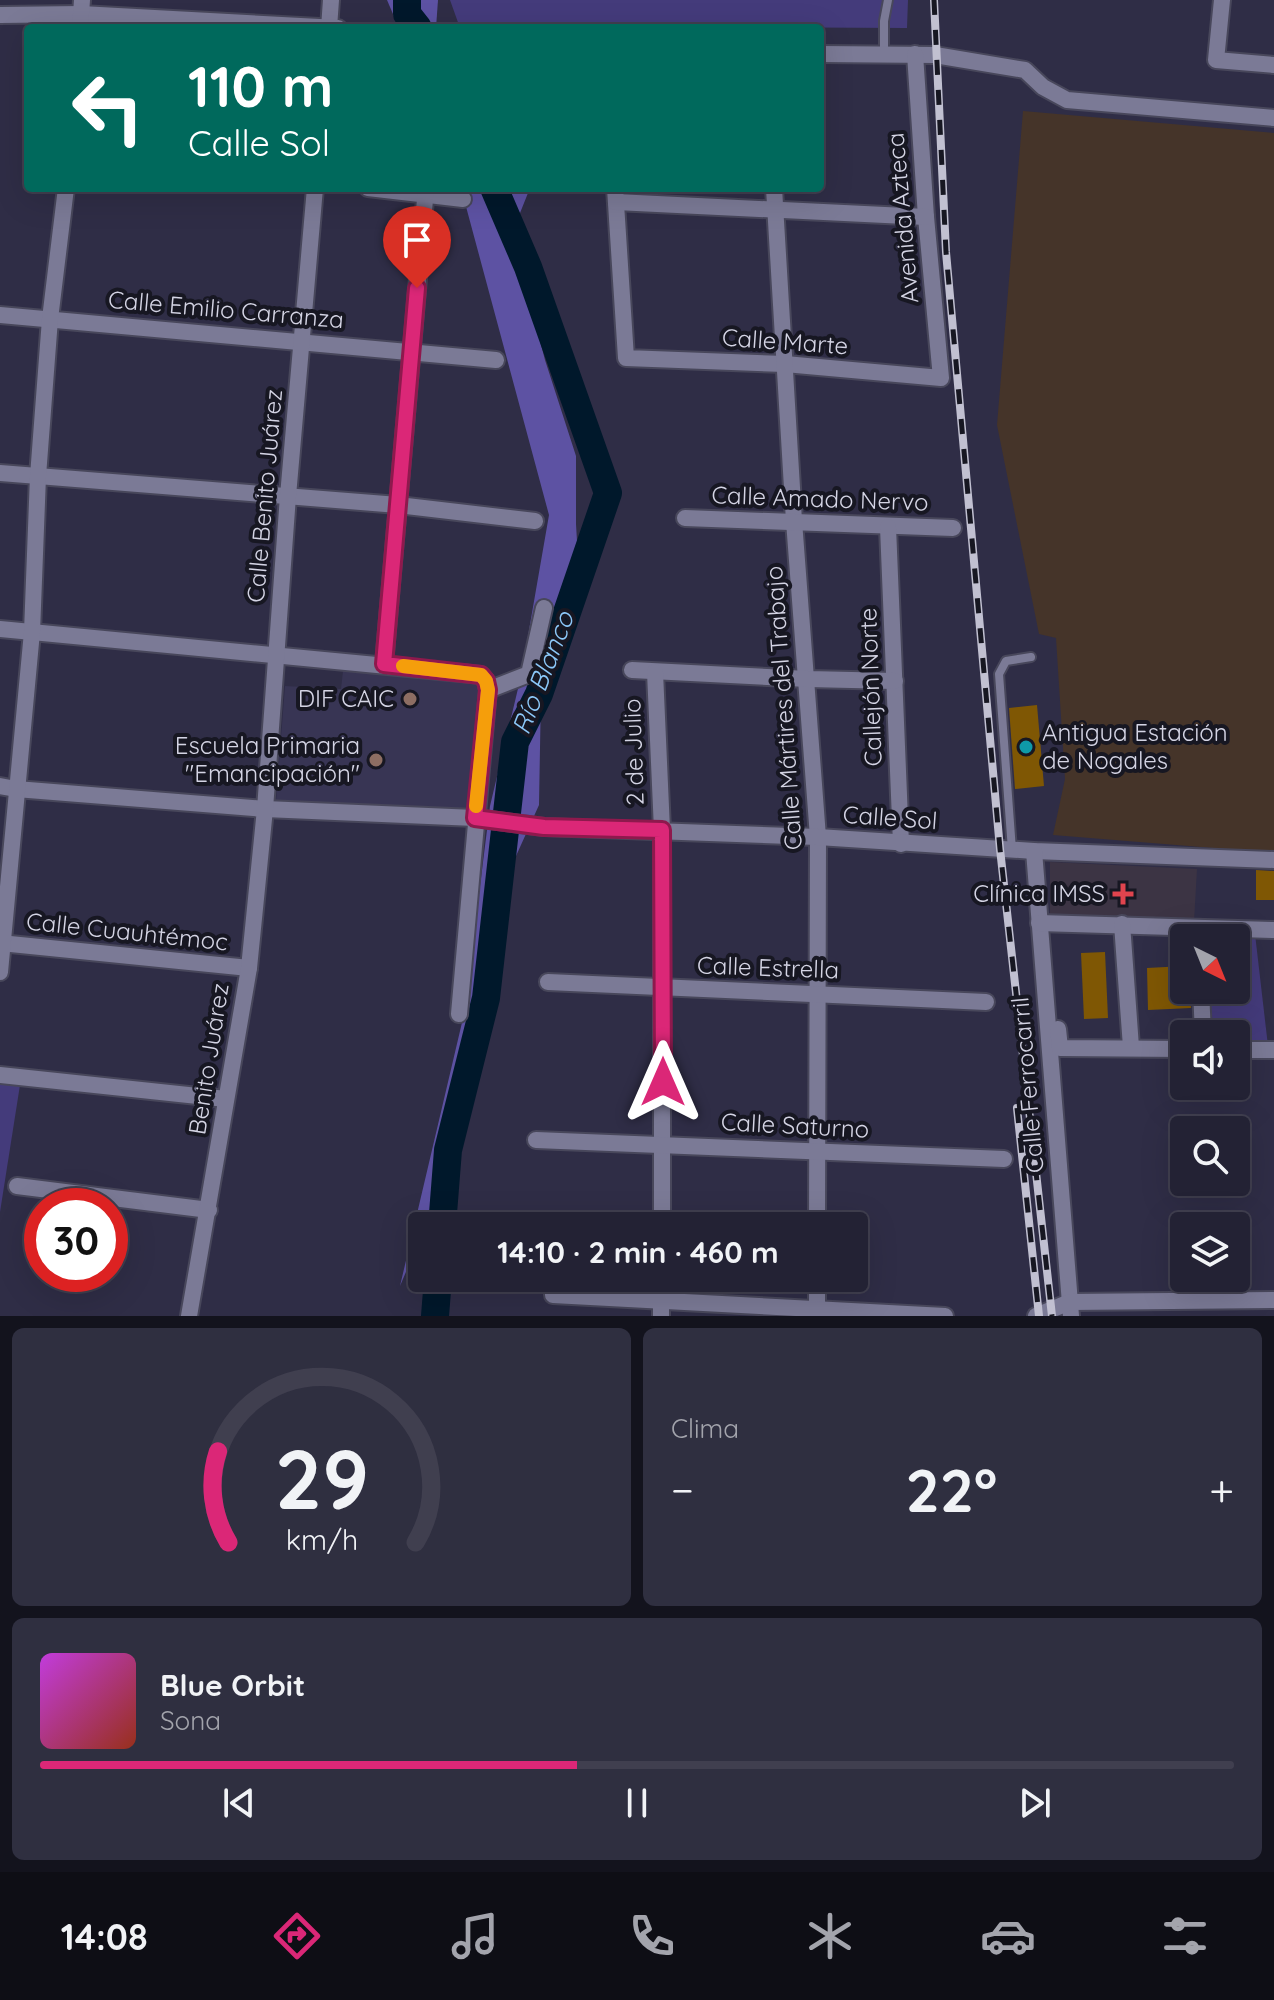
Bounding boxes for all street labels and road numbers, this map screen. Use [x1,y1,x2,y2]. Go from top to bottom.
street label: Avenida Azteca [880,131,924,305]
street label: Calle Emilio Carranza [107,284,345,334]
street label: Calle Marte [721,322,849,360]
street label: Calle Benito Juárez [240,388,288,604]
street label: Calle Amado Nervo [711,479,929,517]
street label: Calle Mártires del Trabajo [758,565,808,851]
street label: Callejón Norte [852,607,888,767]
street label: 2 de Julio [616,698,650,806]
street label: Calle Sol [842,799,938,835]
street label: Calle Cuauhtémoc [25,906,229,957]
street label: Calle Estrella [697,950,840,984]
street label: Benito Juárez [181,981,235,1137]
street label: Calle Ferrocarril [1004,996,1050,1174]
street label: Calle Saturno [720,1106,870,1144]

